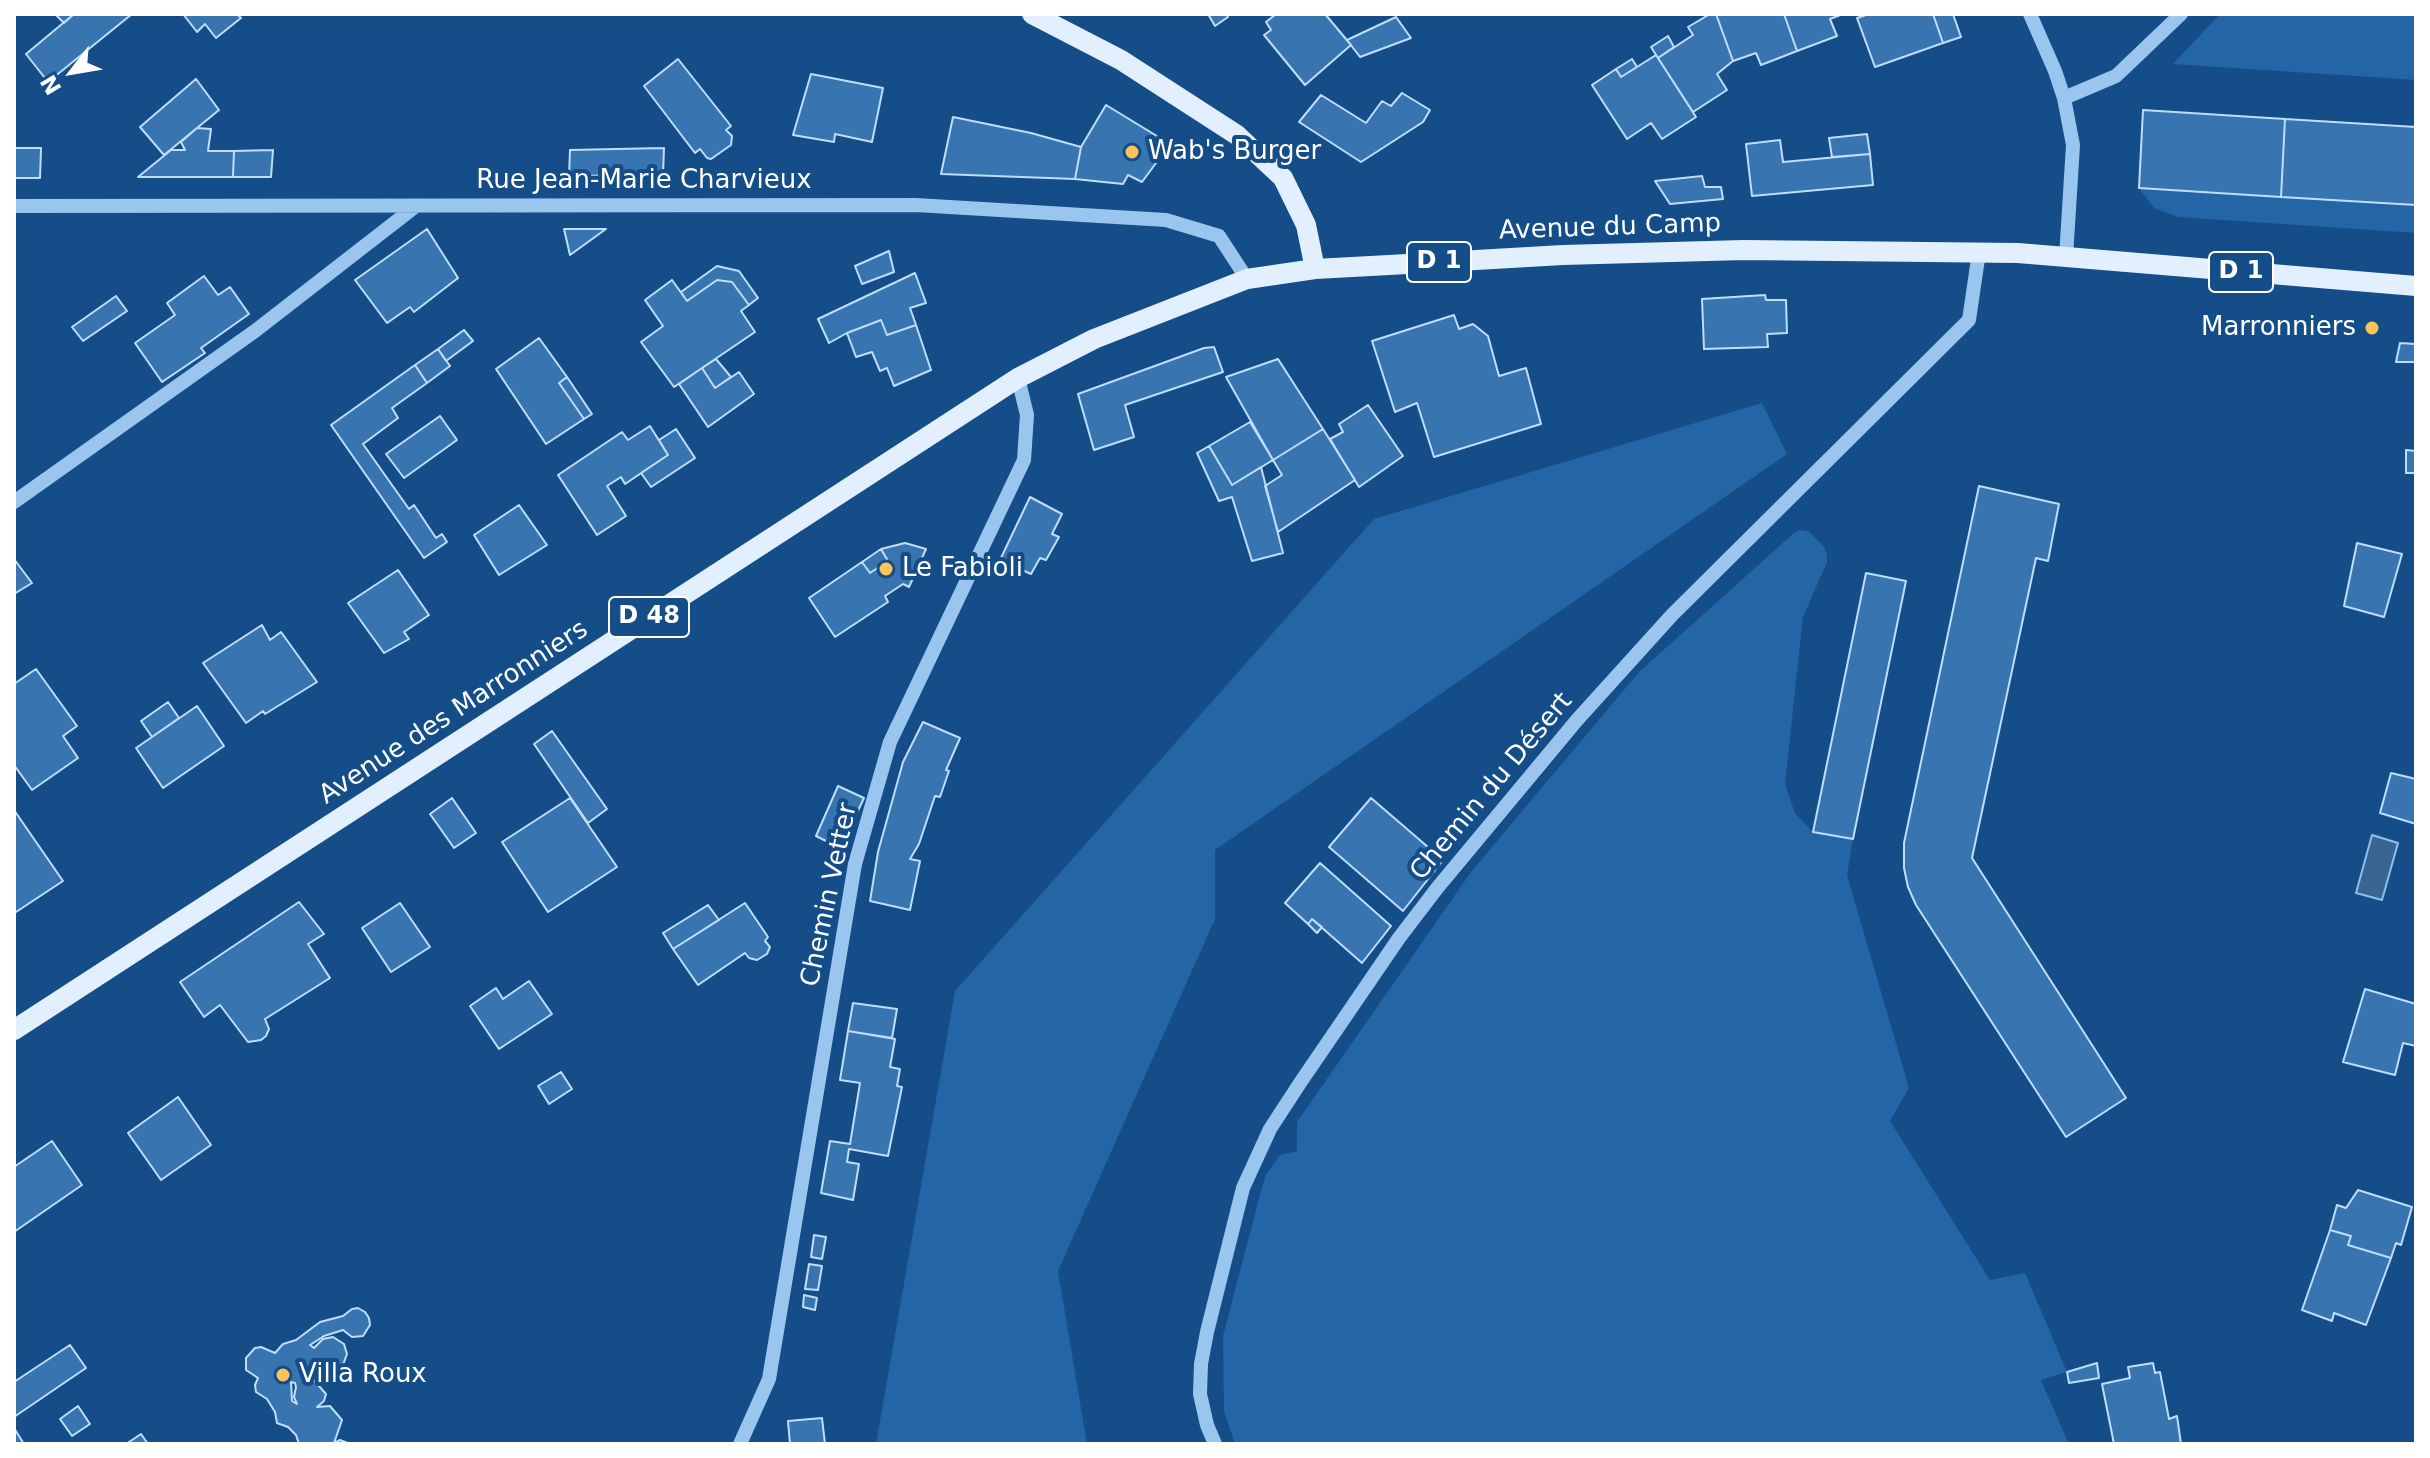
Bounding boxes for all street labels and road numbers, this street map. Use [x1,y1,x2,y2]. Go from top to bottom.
street label: Rue Jean-Marie Charvieux [476,165,812,197]
street label: Avenue du Camp [1499,209,1721,247]
road number: D 1 [1407,242,1471,282]
road number: D 1 [2209,252,2273,292]
road number: D 48 [609,597,689,637]
street label: Avenue des Marronniers [314,614,594,812]
street label: Chemin du Désert [1404,687,1580,887]
street label: Chemin Vetter [795,800,865,990]

